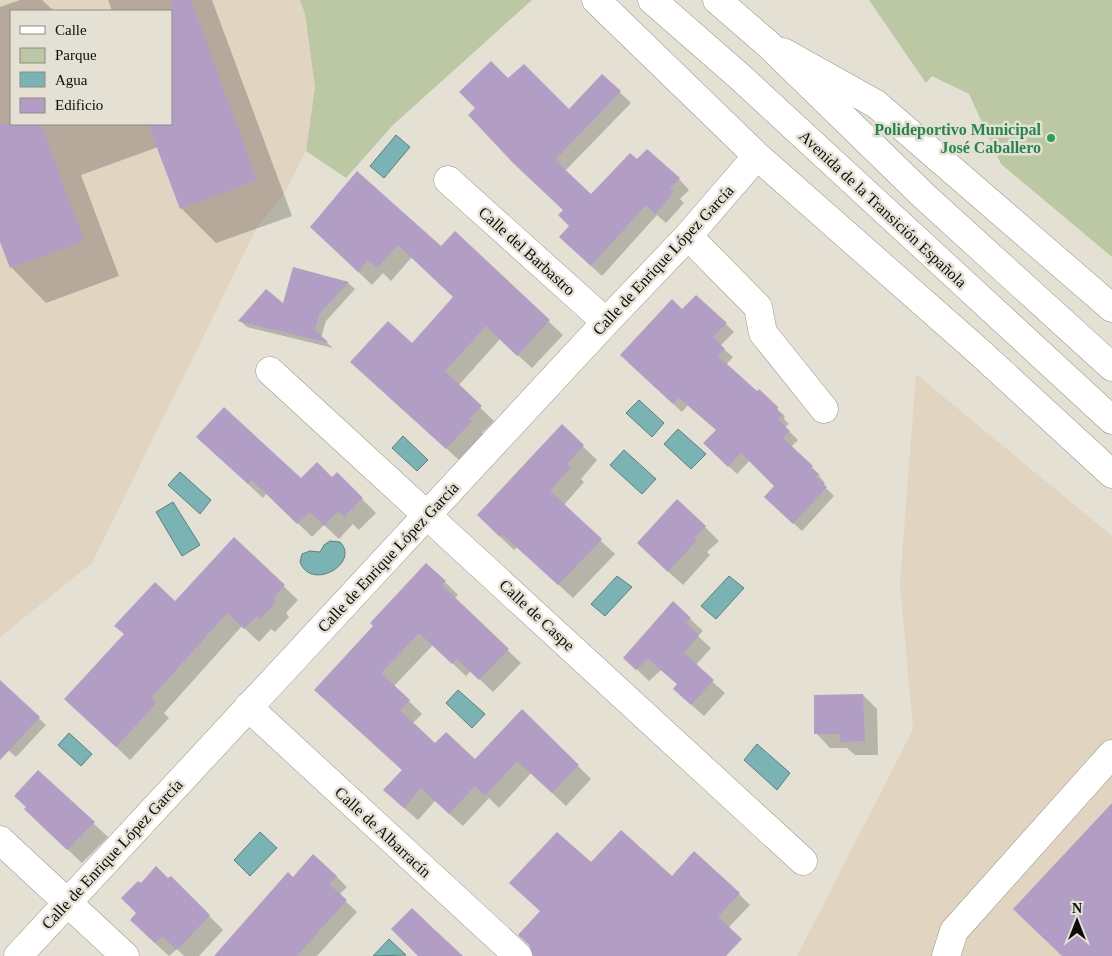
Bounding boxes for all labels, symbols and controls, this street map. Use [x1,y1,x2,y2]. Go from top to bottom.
legend [10,10,172,125]
text: Calle [55,22,87,38]
text: Parque [55,47,97,63]
text: Agua [55,72,88,88]
text: Edificio [55,97,103,113]
place label: Polideportivo Municipal José Caballero [874,121,1042,156]
street label: Avenida de la Transición Española [795,127,970,292]
marker: Polideportivo Municipal José Caballero [1045,132,1057,144]
street label: Calle de Enrique López García [589,182,738,339]
street label: Calle del Barbastro [475,203,579,299]
street label: Calle de Enrique López García [314,479,463,636]
street label: Calle de Caspe [495,576,578,655]
street label: Calle de Enrique López García [38,776,187,933]
street label: Calle de Albarracín [332,783,434,881]
north arrow [1052,896,1102,946]
text: N [1072,901,1082,916]

